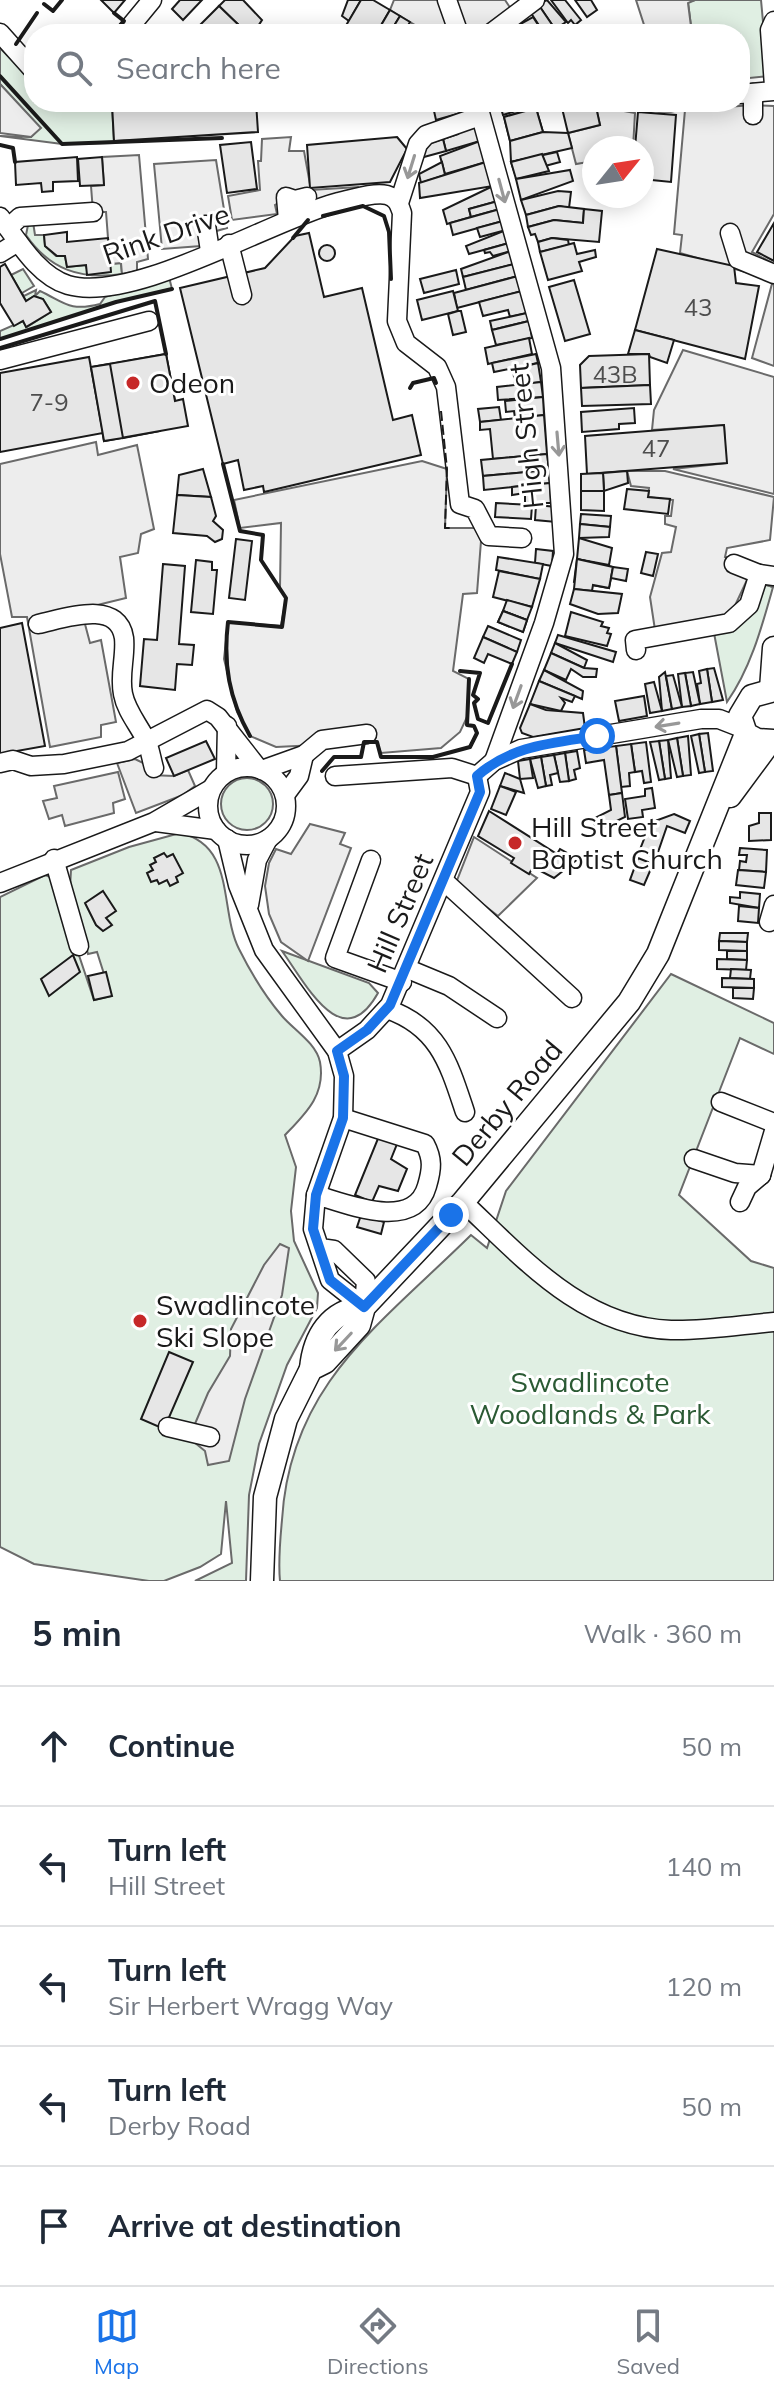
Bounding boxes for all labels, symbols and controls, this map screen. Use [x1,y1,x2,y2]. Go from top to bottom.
search box [24,24,750,112]
icon: search [52,46,96,90]
text: Search here [116,49,281,87]
north arrow [582,136,654,208]
one-way arrow [403,154,418,180]
one-way arrow [495,178,510,204]
street label: Rink Drive [98,196,234,272]
house number: 43 [684,292,712,322]
house number: 43B [592,359,638,389]
street label: High Street [500,361,551,511]
place label: Odeon [149,365,235,400]
marker: Odeon [124,374,142,392]
house number: 7-9 [29,387,69,417]
one-way arrow [551,430,566,457]
house number: 47 [642,433,670,463]
one-way arrow [509,684,523,708]
route start [579,718,615,754]
one-way arrow [655,718,680,733]
place label: Hill Street Baptist Church [531,809,723,876]
marker: Hill Street Baptist Church [506,834,524,852]
street label: Hill Street [359,848,440,978]
street label: Derby Road [444,1033,569,1173]
route end [433,1197,469,1233]
place label: Swadlincote Ski Slope [156,1287,315,1354]
marker: Swadlincote Ski Slope [131,1312,149,1330]
one-way arrow [335,1332,353,1352]
park label: Swadlincote Woodlands & Park [469,1364,711,1431]
text: 5 min [32,1612,122,1655]
text: Walk · 360 m [583,1617,742,1650]
icon: ahead [32,1724,76,1768]
text: Continue [108,1727,235,1765]
text: 50 m [681,1730,742,1763]
text: Turn left [108,1831,226,1869]
icon: left [32,1844,76,1888]
text: 140 m [666,1850,742,1883]
text: Hill Street [108,1869,225,1902]
text: Turn left [108,1951,226,1989]
icon: left [32,1964,76,2008]
text: 120 m [666,1970,742,2003]
text: Sir Herbert Wragg Way [108,1989,393,2022]
text: Turn left [108,2071,226,2109]
icon: left [32,2084,76,2128]
text: 50 m [681,2090,742,2123]
text: Derby Road [108,2109,251,2142]
icon: arrive [32,2204,76,2248]
text: Arrive at destination [108,2207,402,2245]
tab: Map [94,2304,139,2380]
tab: Directions [327,2304,429,2380]
tab: Saved [617,2304,680,2380]

